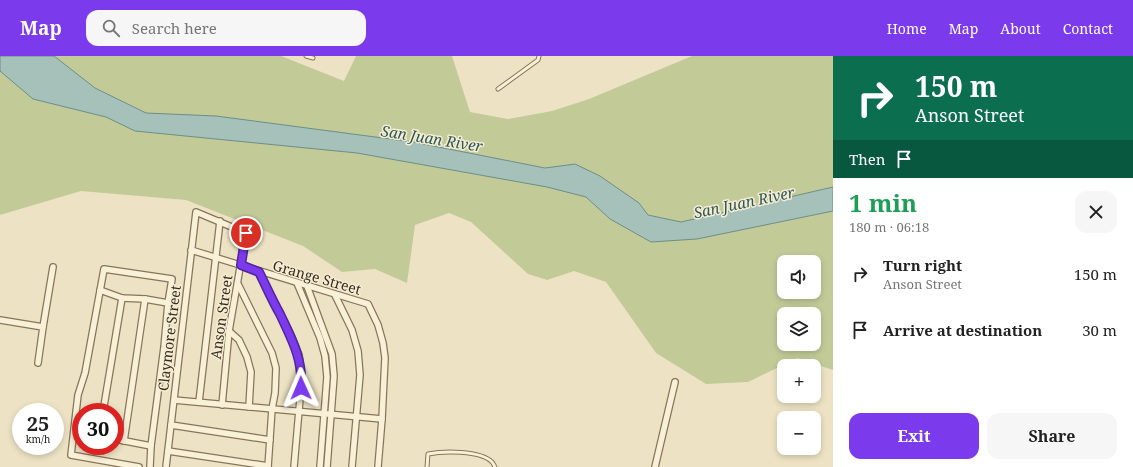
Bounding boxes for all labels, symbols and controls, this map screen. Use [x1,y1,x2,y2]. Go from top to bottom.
search box [86,10,366,46]
text: Map [20,15,62,41]
icon: search [100,17,122,39]
text: Search here [132,18,217,38]
text: Home [887,19,927,38]
text: Map [949,19,978,38]
text: About [1000,19,1041,38]
text: Contact [1063,19,1113,38]
text: 150 m [915,67,997,105]
icon: right [849,72,901,124]
text: Anson Street [915,103,1024,127]
water label: San Juan River [380,120,485,156]
icon: arrive [893,148,915,170]
text: Then [849,149,885,169]
water label: San Juan River [692,181,797,222]
text: 1 min [849,186,917,219]
button: close [1075,191,1117,233]
pin [229,216,263,250]
text: 180 m · 06:18 [849,218,929,236]
icon: arrive [235,222,257,244]
street label: Grange Street [271,255,363,299]
map controls [777,255,821,455]
button: sound [777,255,821,299]
text: Turn right [883,255,962,275]
icon: right [849,263,871,285]
text: 150 m [1074,264,1117,284]
street label: Anson Street [206,274,236,360]
text: Anson Street [883,275,962,293]
street label: Claymore Street [153,284,185,392]
button: layers [777,307,821,351]
icon: arrive [849,319,871,341]
text: Arrive at destination [883,320,1042,340]
text: 30 m [1082,320,1117,340]
button: + [777,359,821,403]
position arrow [280,367,322,409]
speed limit sign: 30 [72,403,124,455]
text: 25 [27,410,49,437]
button: − [777,411,821,455]
button: Exit [849,413,979,459]
button: Share [987,413,1117,459]
text: km/h [26,432,50,446]

